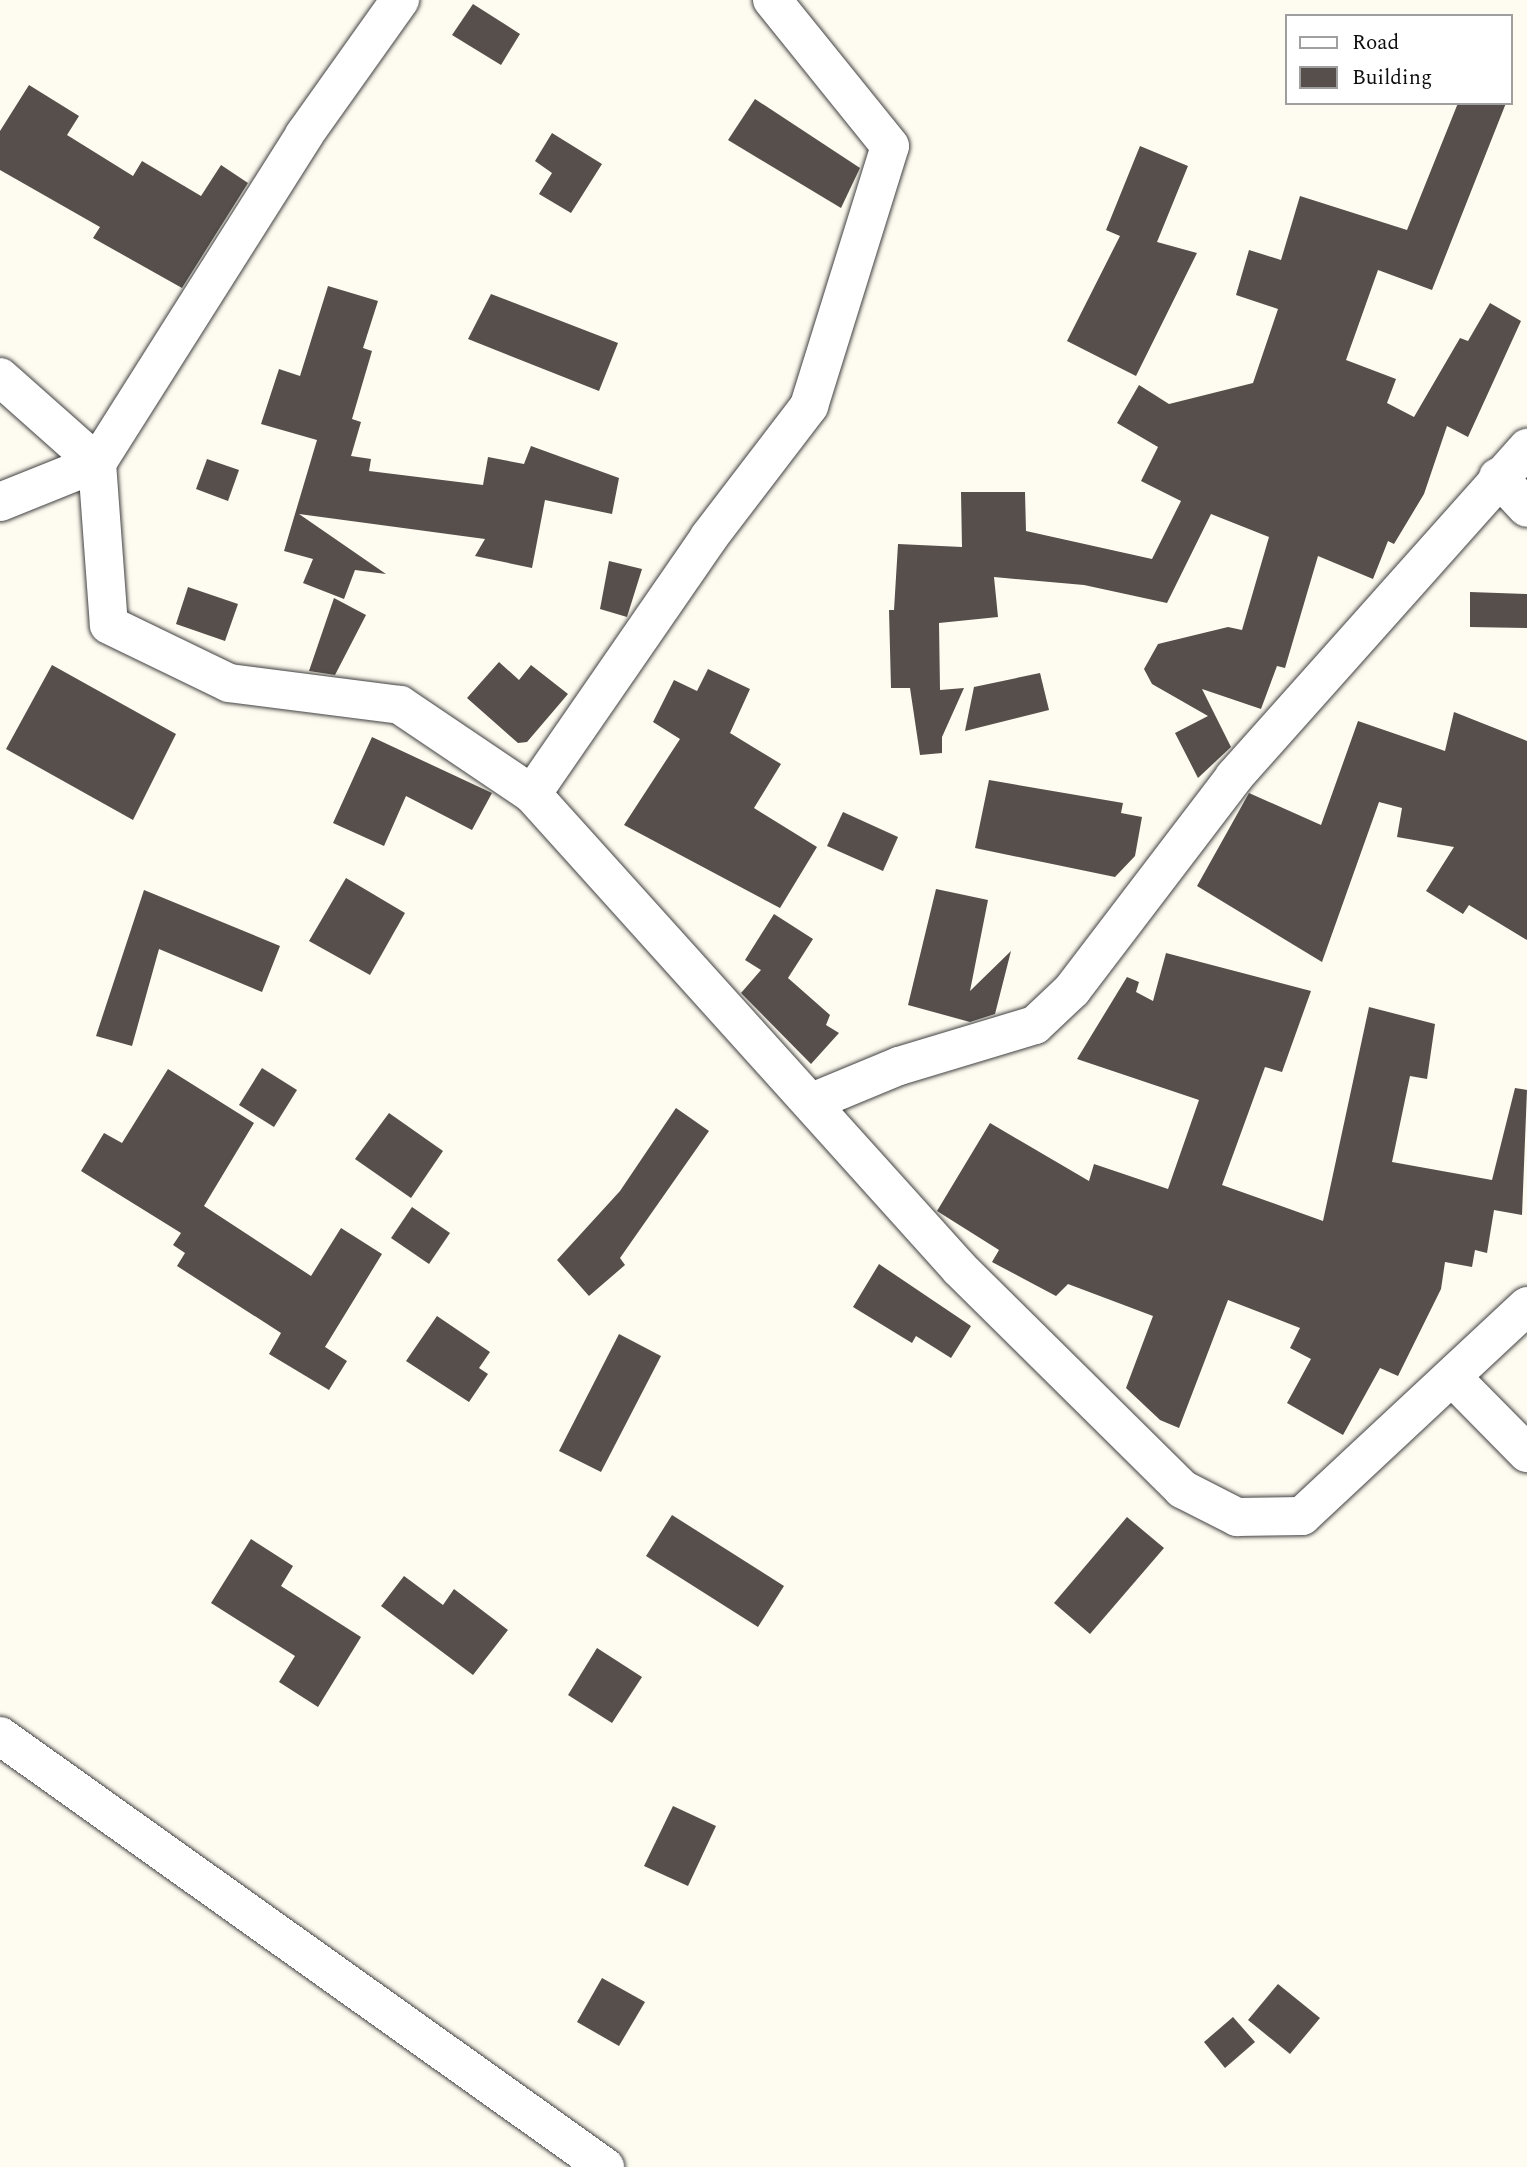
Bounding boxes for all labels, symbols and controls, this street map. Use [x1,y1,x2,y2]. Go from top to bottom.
legend [1286,14,1513,105]
text: Road [1352,27,1399,59]
text: Building [1352,62,1432,94]

